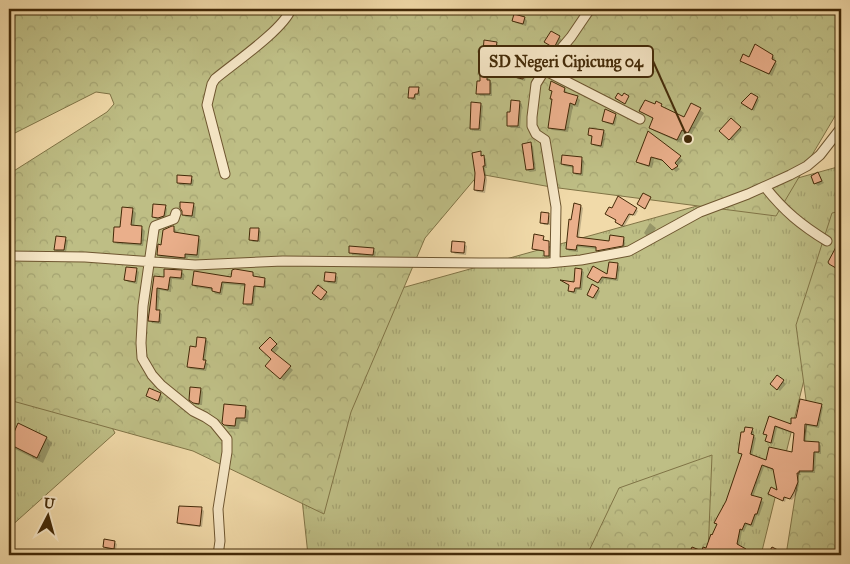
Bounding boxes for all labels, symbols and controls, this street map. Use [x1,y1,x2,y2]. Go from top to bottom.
callout: SD Negeri Cipicung 04 [479,46,653,77]
text: SD Negeri Cipicung 04 [489,52,644,72]
north arrow [22,492,72,542]
text: U [43,495,57,513]

